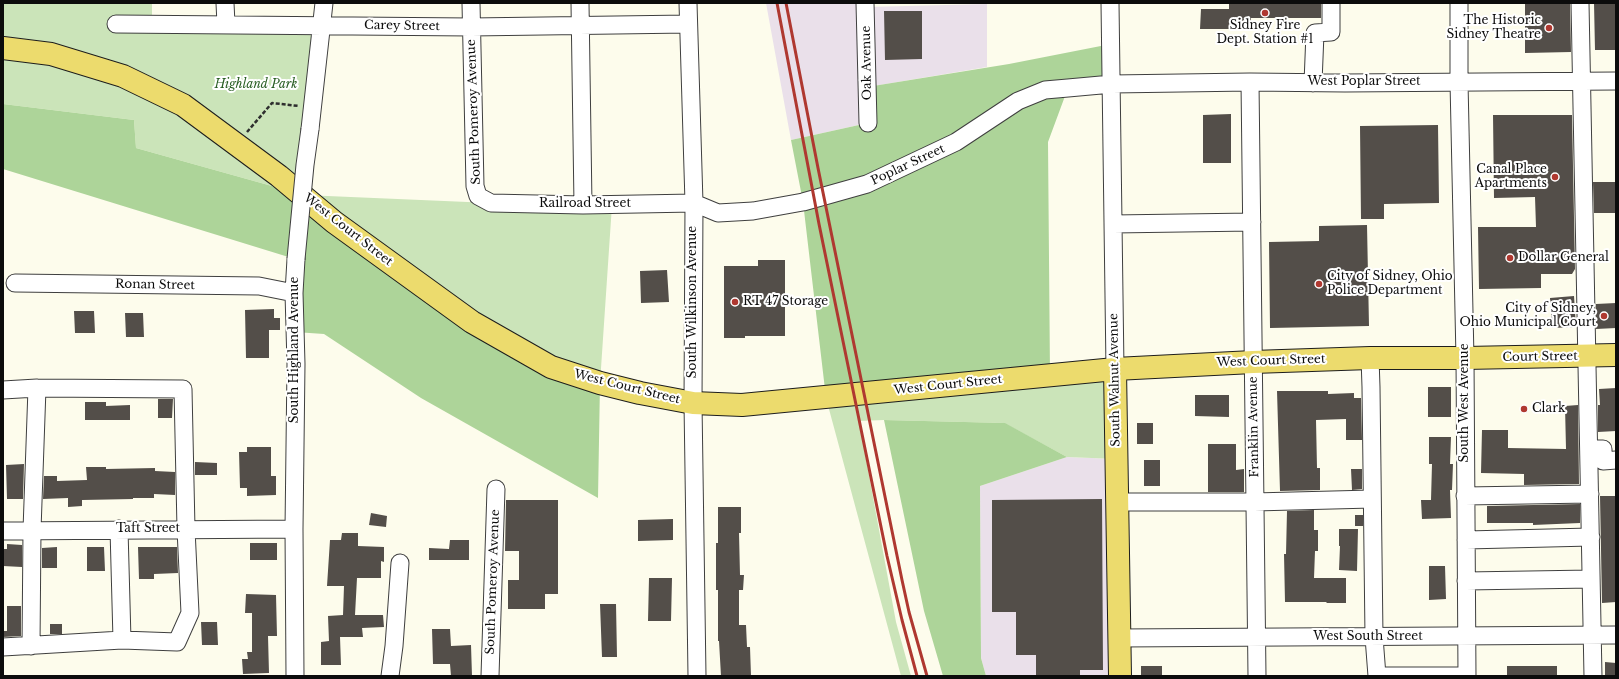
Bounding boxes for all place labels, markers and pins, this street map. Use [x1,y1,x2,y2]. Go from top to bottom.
marker: Sidney Fire Dept. Station #1 [1260,8,1270,18]
place label: The Historic Sidney Theatre [1447,14,1541,42]
place label: Sidney Fire Dept. Station #1 [1216,19,1314,47]
marker: The Historic Sidney Theatre [1544,23,1554,33]
place label: Canal Place Apartments [1475,163,1547,191]
marker: Canal Place Apartments [1550,172,1560,182]
place label: Dollar General [1518,251,1609,265]
marker: Dollar General [1505,253,1515,263]
place label: City of Sidney, Ohio Police Department [1327,270,1453,298]
marker: City of Sidney, Ohio Police Department [1314,279,1324,289]
place label: RT 47 Storage [743,295,828,309]
marker: RT 47 Storage [730,297,740,307]
place label: City of Sidney, Ohio Municipal Court [1459,302,1596,330]
marker: City of Sidney, Ohio Municipal Court [1599,311,1609,321]
place label: Clark [1532,402,1565,416]
marker: Clark [1519,404,1529,414]

